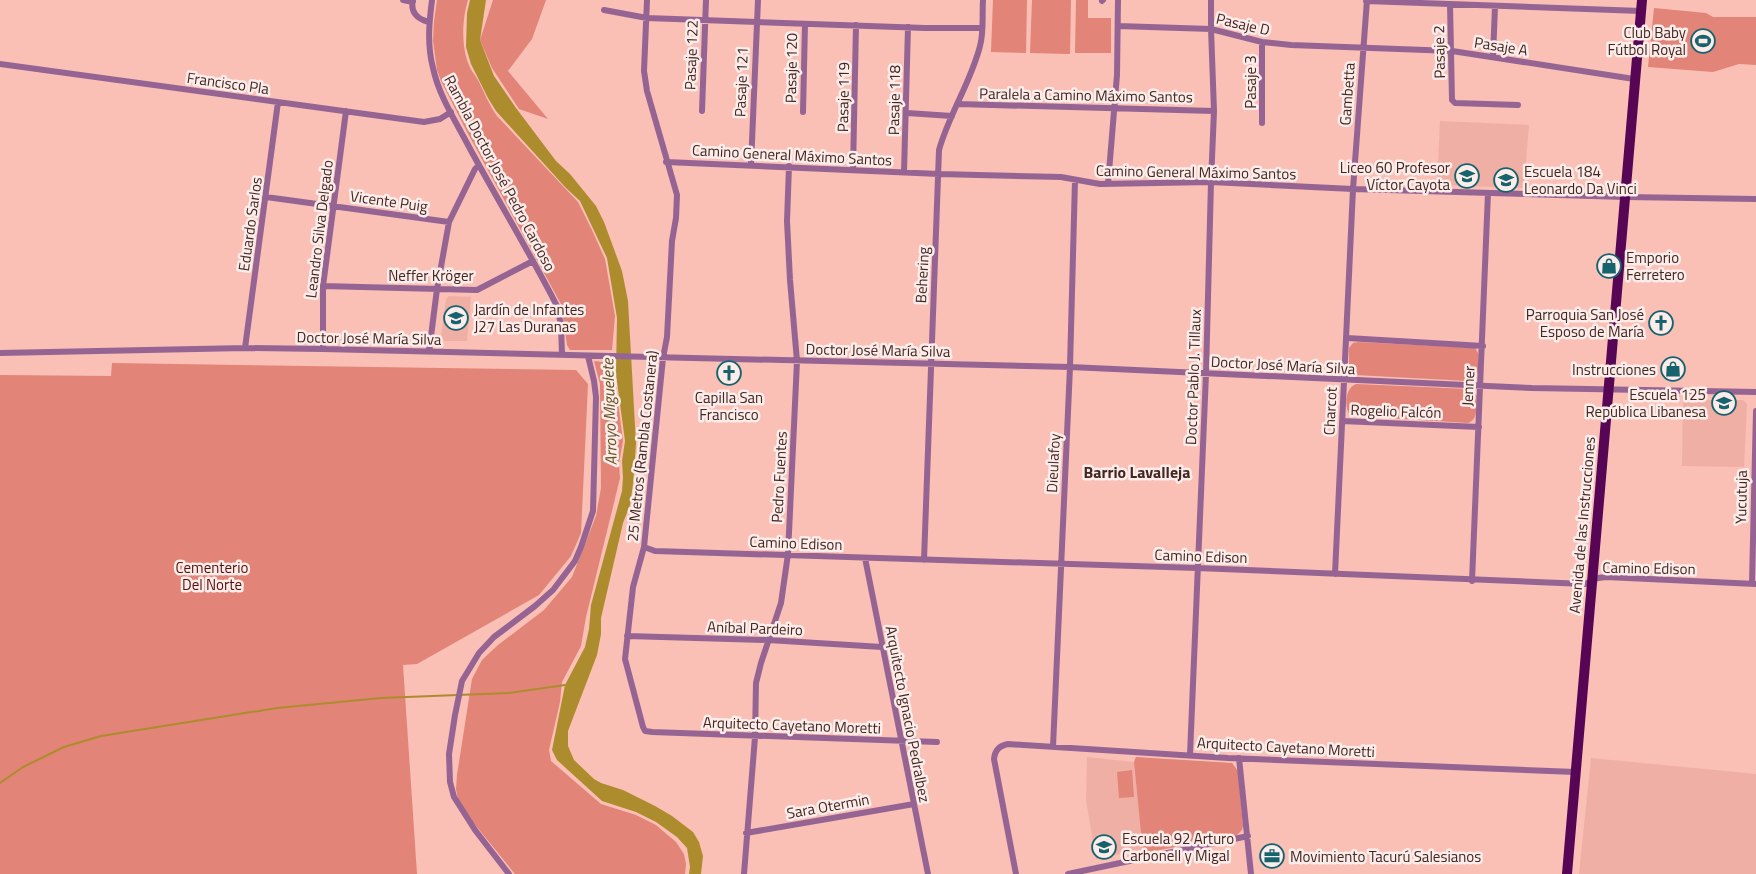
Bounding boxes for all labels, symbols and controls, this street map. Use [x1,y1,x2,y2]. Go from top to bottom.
street label: Pasaje D [1214,7,1272,41]
street label: Pasaje 122 [678,20,704,90]
place label: Club Baby Fútbol Royal [1608,21,1686,61]
street label: Pasaje 2 [1427,25,1451,79]
sports icon: Club Baby Fútbol Royal [1690,28,1716,54]
street label: Pasaje A [1473,30,1529,62]
street label: Pasaje 120 [779,33,803,103]
street label: Pasaje 121 [728,47,754,117]
street label: Pasaje 3 [1239,55,1262,109]
street label: Gambetta [1333,61,1361,126]
street label: Pasaje 119 [831,62,855,132]
street label: Pasaje 118 [882,65,906,135]
street label: Francisco Pla [185,66,271,100]
street label: Rambla Doctor José Pedro Cardoso [438,71,562,275]
street label: Paralela a Camino Máximo Santos [979,82,1193,108]
street label: Camino General Máximo Santos [691,138,893,172]
place label: Liceo 60 Profesor Víctor Cayota [1340,156,1450,196]
street label: Leandro Silva Delgado [299,159,339,299]
street label: Camino General Máximo Santos [1096,159,1296,185]
place label: Escuela 184 Leonardo Da Vinci [1524,160,1637,200]
school or university icon: Liceo 60 Profesor Víctor Cayota [1454,163,1480,189]
school or university icon: Escuela 184 Leonardo Da Vinci [1493,167,1519,193]
street label: Eduardo Sarlos [232,175,268,273]
street label: Vicente Puig [349,184,430,218]
street label: Behering [909,246,935,304]
place label: Emporio Ferretero [1626,246,1685,286]
shop icon: Emporio Ferretero [1596,253,1622,279]
street label: Neffer Kröger [388,264,474,287]
place label: Jardín de Infantes J27 Las Duranas [474,298,584,338]
place label: Parroquia San José Esposo de María [1526,303,1644,343]
school or university icon: Jardín de Infantes J27 Las Duranas [443,305,469,331]
street label: Doctor Pablo J. Tillaux [1179,308,1207,445]
church icon: Parroquia San José Esposo de María [1648,310,1674,336]
street label: Doctor José María Silva [296,325,442,351]
street label: Doctor José María Silva [805,337,951,363]
street label: 25 Metros (Rambla Costanera) [621,349,663,543]
street label: Doctor José María Silva [1210,350,1356,380]
shop icon: Instrucciones [1660,356,1686,382]
water label: Arroyo Miguelete [595,357,623,466]
place label: Instrucciones [1572,358,1656,381]
church icon: Capilla San Francisco [716,360,742,386]
street label: Jenner [1455,365,1481,407]
place label: Escuela 125 República Libanesa [1585,383,1706,423]
place label: Capilla San Francisco [695,386,763,426]
street label: Charcot [1317,386,1343,436]
school or university icon: Escuela 125 República Libanesa [1711,390,1737,416]
street label: Rogelio Falcón [1350,398,1442,424]
street label: Pedro Fuentes [765,431,793,523]
street label: Dieulafoy [1040,433,1066,493]
street label: Avenida de las Instrucciones [1563,436,1601,614]
district label: Barrio Lavalleja [1084,460,1190,484]
street label: Yucutuja [1729,469,1753,524]
street label: Camino Edison [749,530,843,556]
street label: Camino Edison [1154,543,1248,569]
park label: Cementerio Del Norte [176,556,249,596]
street label: Camino Edison [1602,556,1696,580]
street label: Aníbal Pardeiro [707,615,803,641]
street label: Arquitecto Ignacio Pedralbez [880,624,936,805]
street label: Arquitecto Cayetano Moretti [703,710,881,740]
street label: Arquitecto Cayetano Moretti [1196,731,1376,763]
street label: Sara Otermin [785,787,871,825]
place label: Escuela 92 Arturo Carbonell y Migal [1122,827,1234,867]
school or university icon: Escuela 92 Arturo Carbonell y Migal [1091,834,1117,860]
office icon: Movimiento Tacurú Salesianos [1259,843,1285,869]
place label: Movimiento Tacurú Salesianos [1290,845,1481,868]

